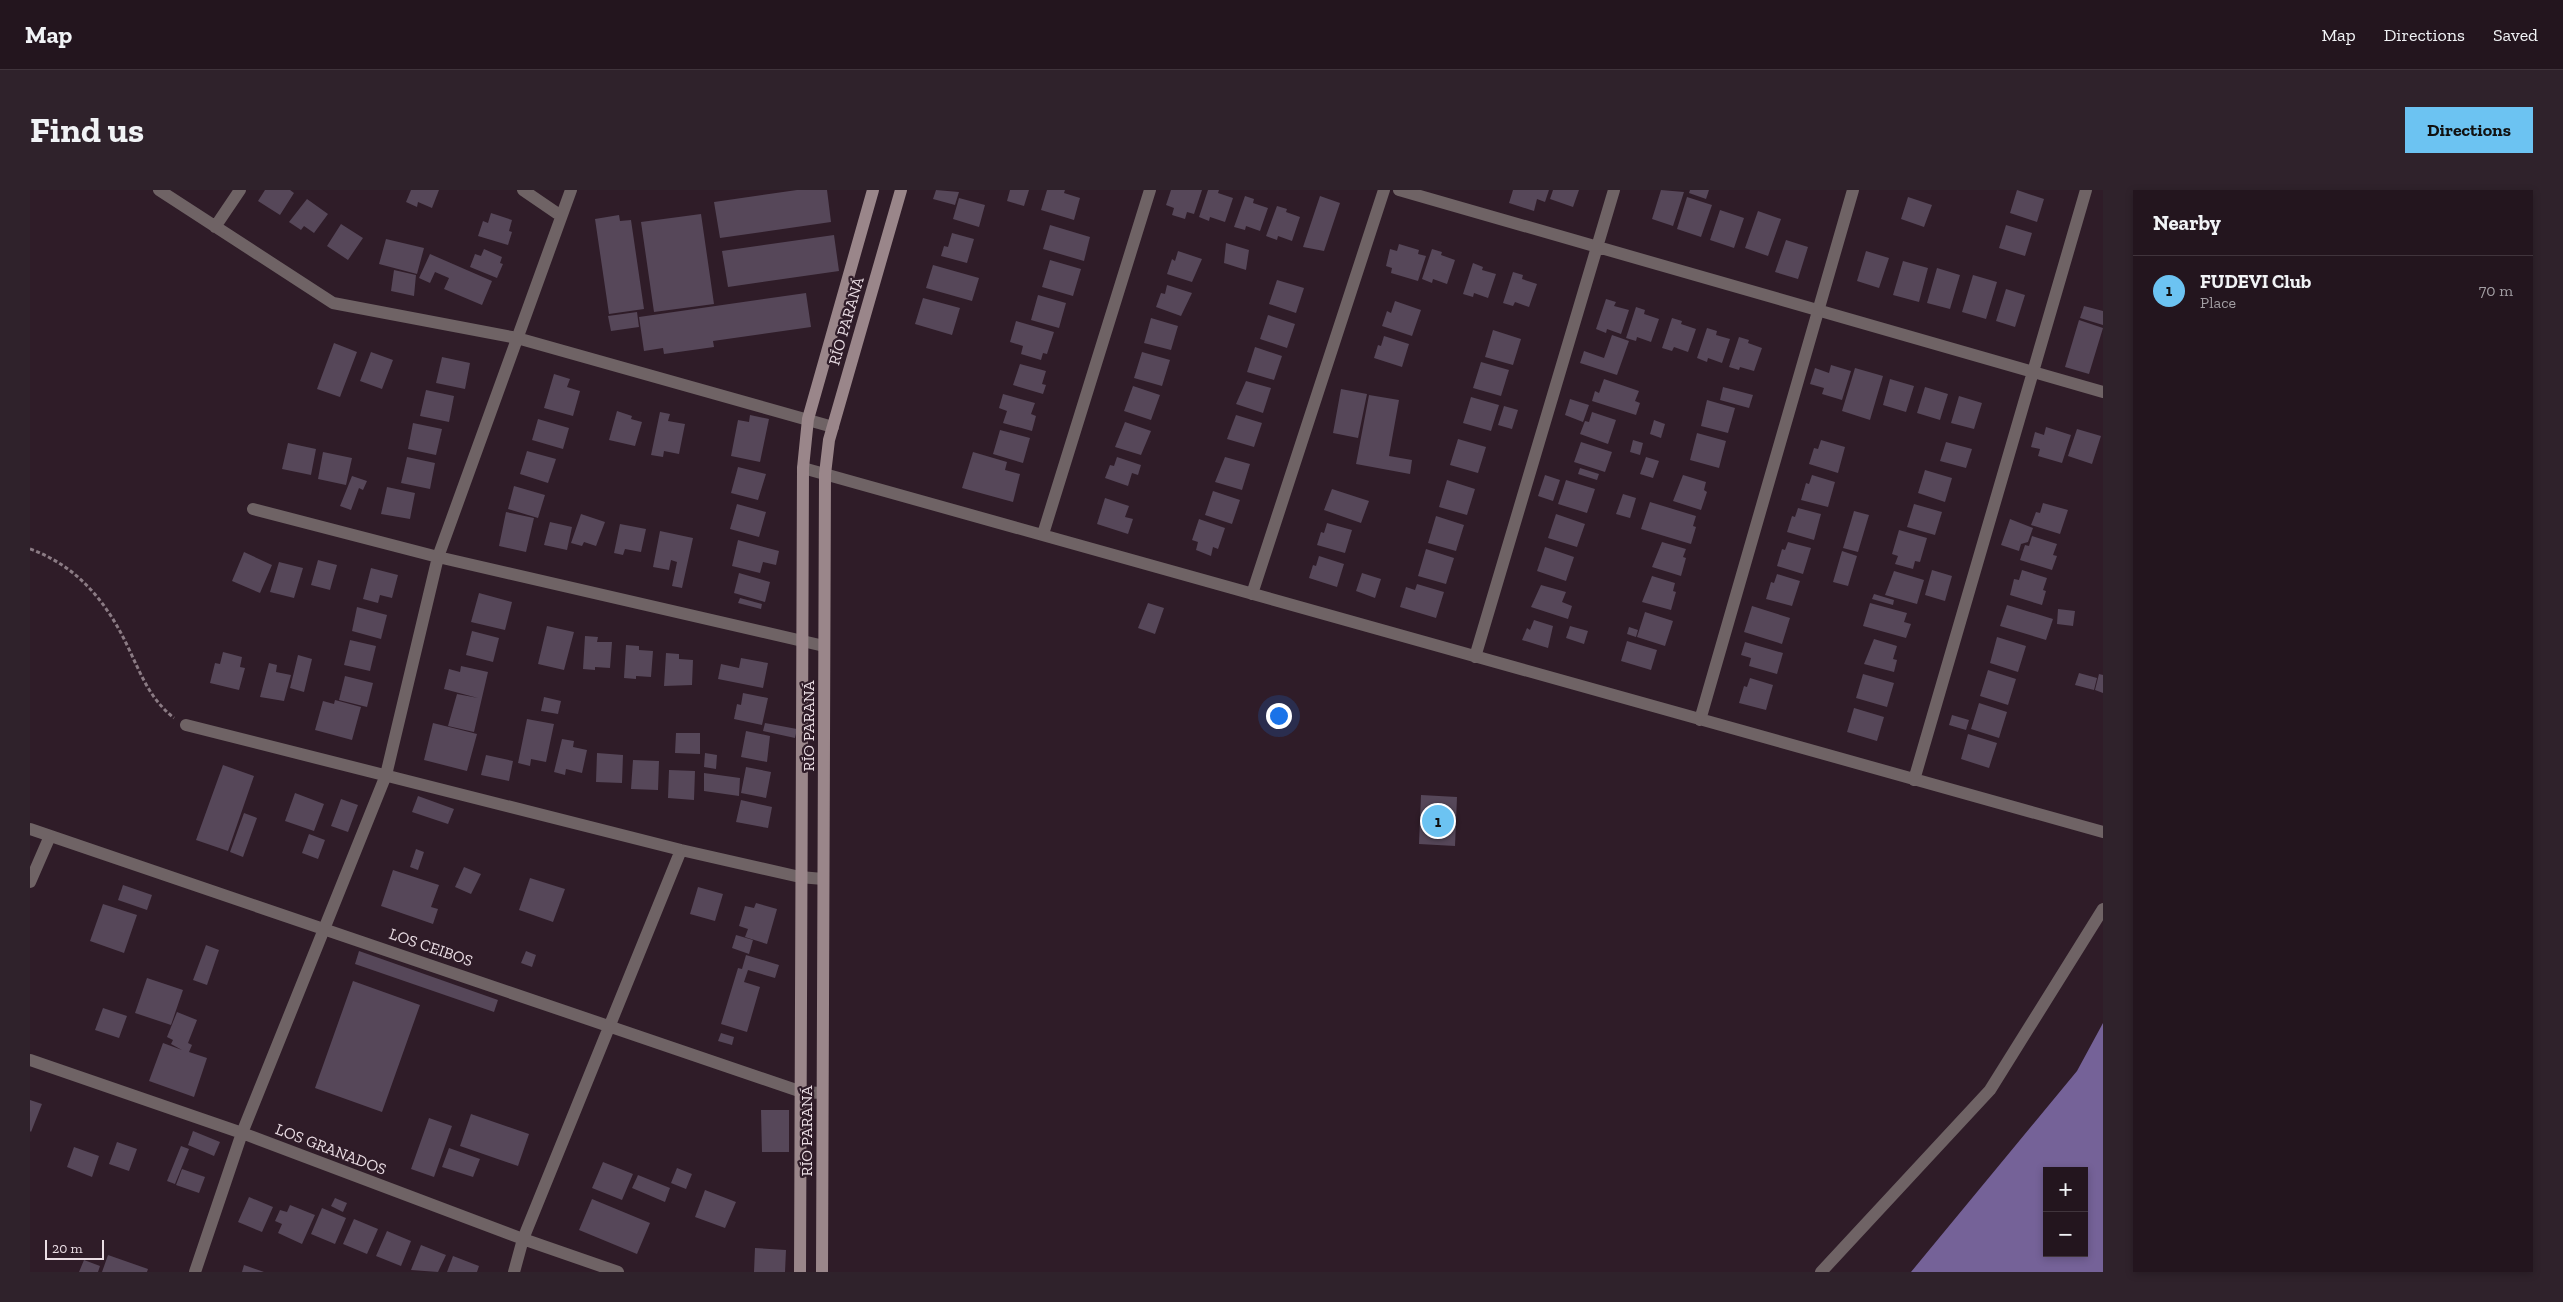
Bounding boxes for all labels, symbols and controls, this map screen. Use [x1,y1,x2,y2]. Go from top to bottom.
text: Map [25,20,72,49]
text: Map [2321,24,2356,46]
text: Directions [2384,24,2465,46]
text: Saved [2493,24,2538,46]
button: Directions [2405,107,2533,153]
text: Find us [30,109,144,151]
text: Nearby [2153,210,2221,235]
text: FUDEVI Club [2200,270,2311,293]
street label: RÍO PARANÁ [824,274,868,367]
text: 1 [2166,281,2172,300]
text: 70 m [2479,281,2513,300]
text: Place [2200,293,2236,312]
street label: RÍO PARANÁ [799,680,818,771]
your location [1266,703,1292,729]
pin: 1 [1422,802,1454,840]
street label: LOS CEIBOS [387,924,475,970]
street label: RÍO PARANÁ [797,1085,816,1176]
street label: LOS GRANADOS [273,1119,389,1179]
map controls [2043,1167,2088,1257]
button: + [2043,1167,2088,1212]
button: − [2043,1212,2088,1257]
scale bar [45,1237,104,1260]
text: 20 m [52,1240,83,1257]

